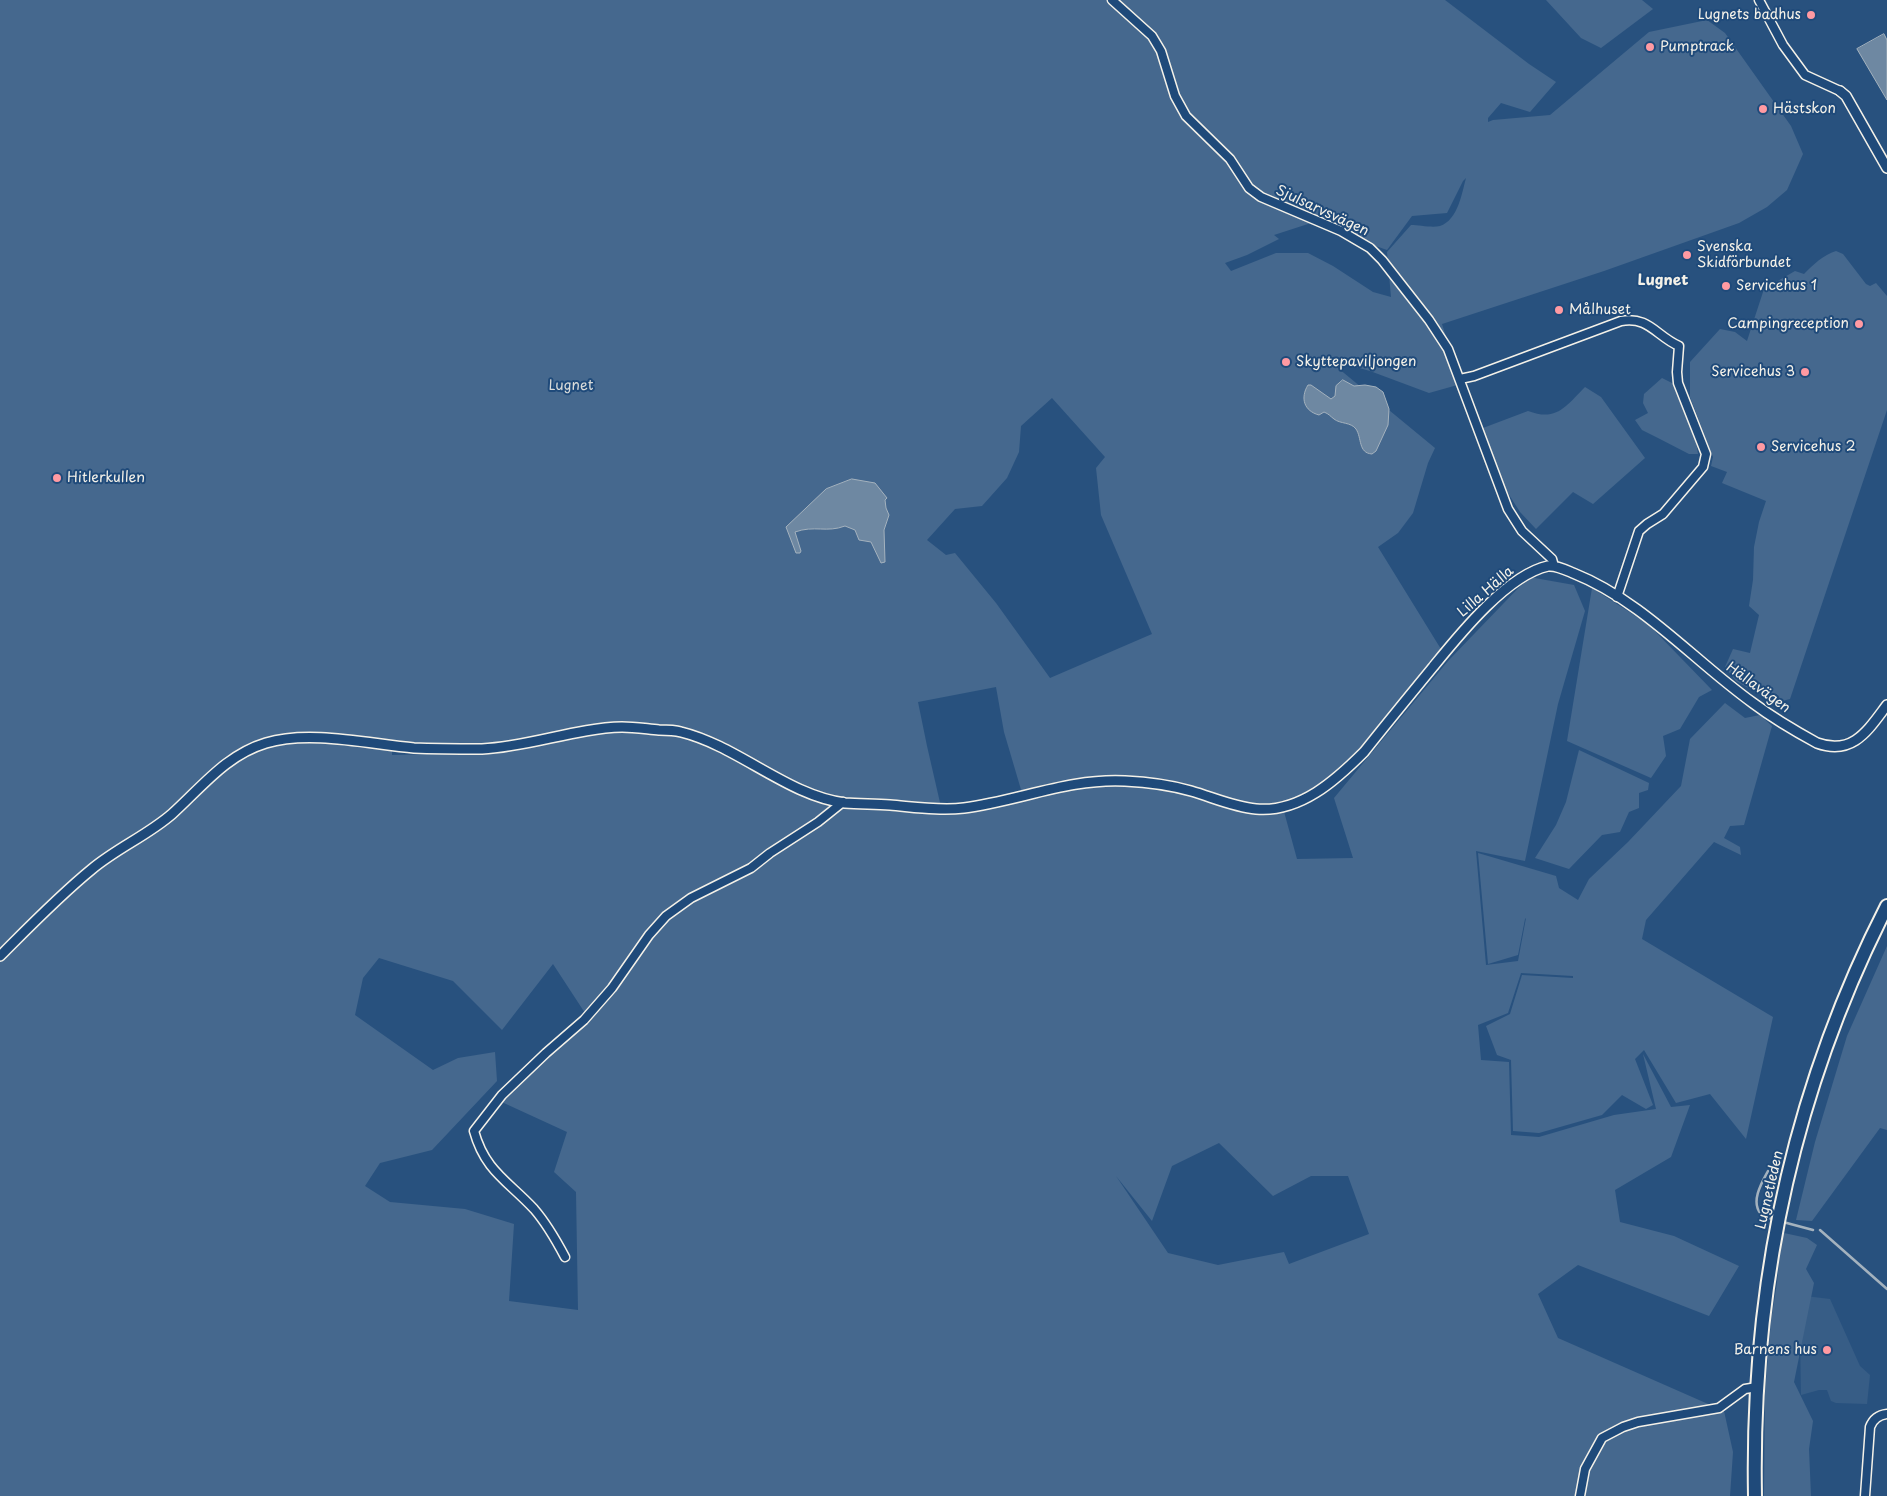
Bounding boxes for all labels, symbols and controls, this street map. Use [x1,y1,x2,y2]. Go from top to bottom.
place label: Lugnets badhus [1698,7,1801,23]
marker: Lugnets badhus [1805,9,1817,21]
place label: Pumptrack [1660,39,1734,55]
marker: Pumptrack [1644,41,1656,53]
place label: Hästskon [1773,101,1836,117]
marker: Hästskon [1757,103,1769,115]
street label: Sjulsarvsvägen [1273,182,1371,240]
place label: Svenska Skidförbundet [1697,239,1791,272]
marker: Svenska Skidförbundet [1681,249,1693,261]
district label: Lugnet [1638,272,1688,290]
place label: Servicehus 1 [1736,278,1817,294]
marker: Servicehus 1 [1720,280,1732,292]
place label: Målhuset [1569,302,1631,318]
marker: Målhuset [1553,304,1565,316]
place label: Campingreception [1727,316,1849,332]
marker: Campingreception [1853,318,1865,330]
place label: Skyttepaviljongen [1296,354,1416,370]
marker: Skyttepaviljongen [1280,356,1292,368]
place label: Servicehus 3 [1711,364,1795,380]
marker: Servicehus 3 [1799,366,1811,378]
park label: Lugnet [549,378,593,394]
place label: Servicehus 2 [1771,439,1856,455]
marker: Servicehus 2 [1755,441,1767,453]
place label: Hitlerkullen [67,470,145,486]
marker: Hitlerkullen [51,472,63,484]
street label: Lilla Hälla [1455,563,1517,621]
street label: Hällavägen [1723,659,1793,717]
street label: Lugnetleden [1753,1149,1787,1231]
place label: Barnens hus [1734,1342,1817,1358]
marker: Barnens hus [1821,1344,1833,1356]

